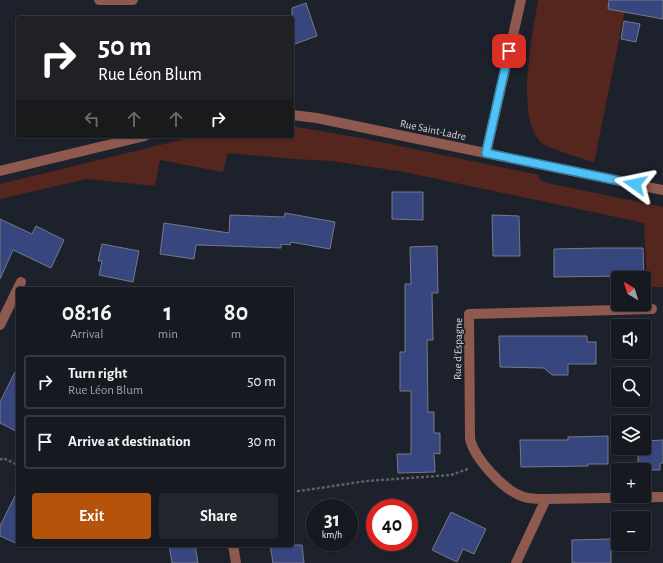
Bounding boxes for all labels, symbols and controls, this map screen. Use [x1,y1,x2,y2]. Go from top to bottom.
icon: right [32,32,84,84]
text: 50 m [98,33,152,61]
pin [492,34,526,68]
icon: arrive [498,40,520,62]
text: Rue Léon Blum [98,66,202,84]
icon: left [81,108,103,130]
icon: ahead [123,108,145,130]
icon: ahead [165,108,187,130]
icon: right [207,108,229,130]
street label: Rue Saint-Ladre [399,118,467,142]
position arrow [614,163,656,205]
north arrow [611,271,651,311]
map controls [611,271,651,551]
text: 08:16 [62,301,112,325]
text: 1 [164,301,172,325]
text: 80 [224,301,248,325]
street label: Rue d'Espagne [452,318,464,380]
button: sound [611,319,651,359]
text: Arrival [70,328,104,341]
text: min [158,328,178,341]
text: m [231,328,241,341]
text: Turn right [68,366,127,381]
button: search [611,367,651,407]
icon: right [34,371,56,393]
text: 50 m [247,374,276,389]
text: Rue Léon Blum [68,384,143,397]
button: layers [611,415,651,455]
icon: arrive [34,431,56,453]
text: Arrive at destination [68,434,191,449]
text: 30 m [247,434,276,449]
button: + [611,463,651,503]
button: Exit [32,493,151,539]
button: Share [159,493,278,539]
speed limit sign: 40 [366,499,418,551]
text: 31 [324,510,340,530]
button: − [611,511,651,551]
text: km/h [322,530,342,540]

